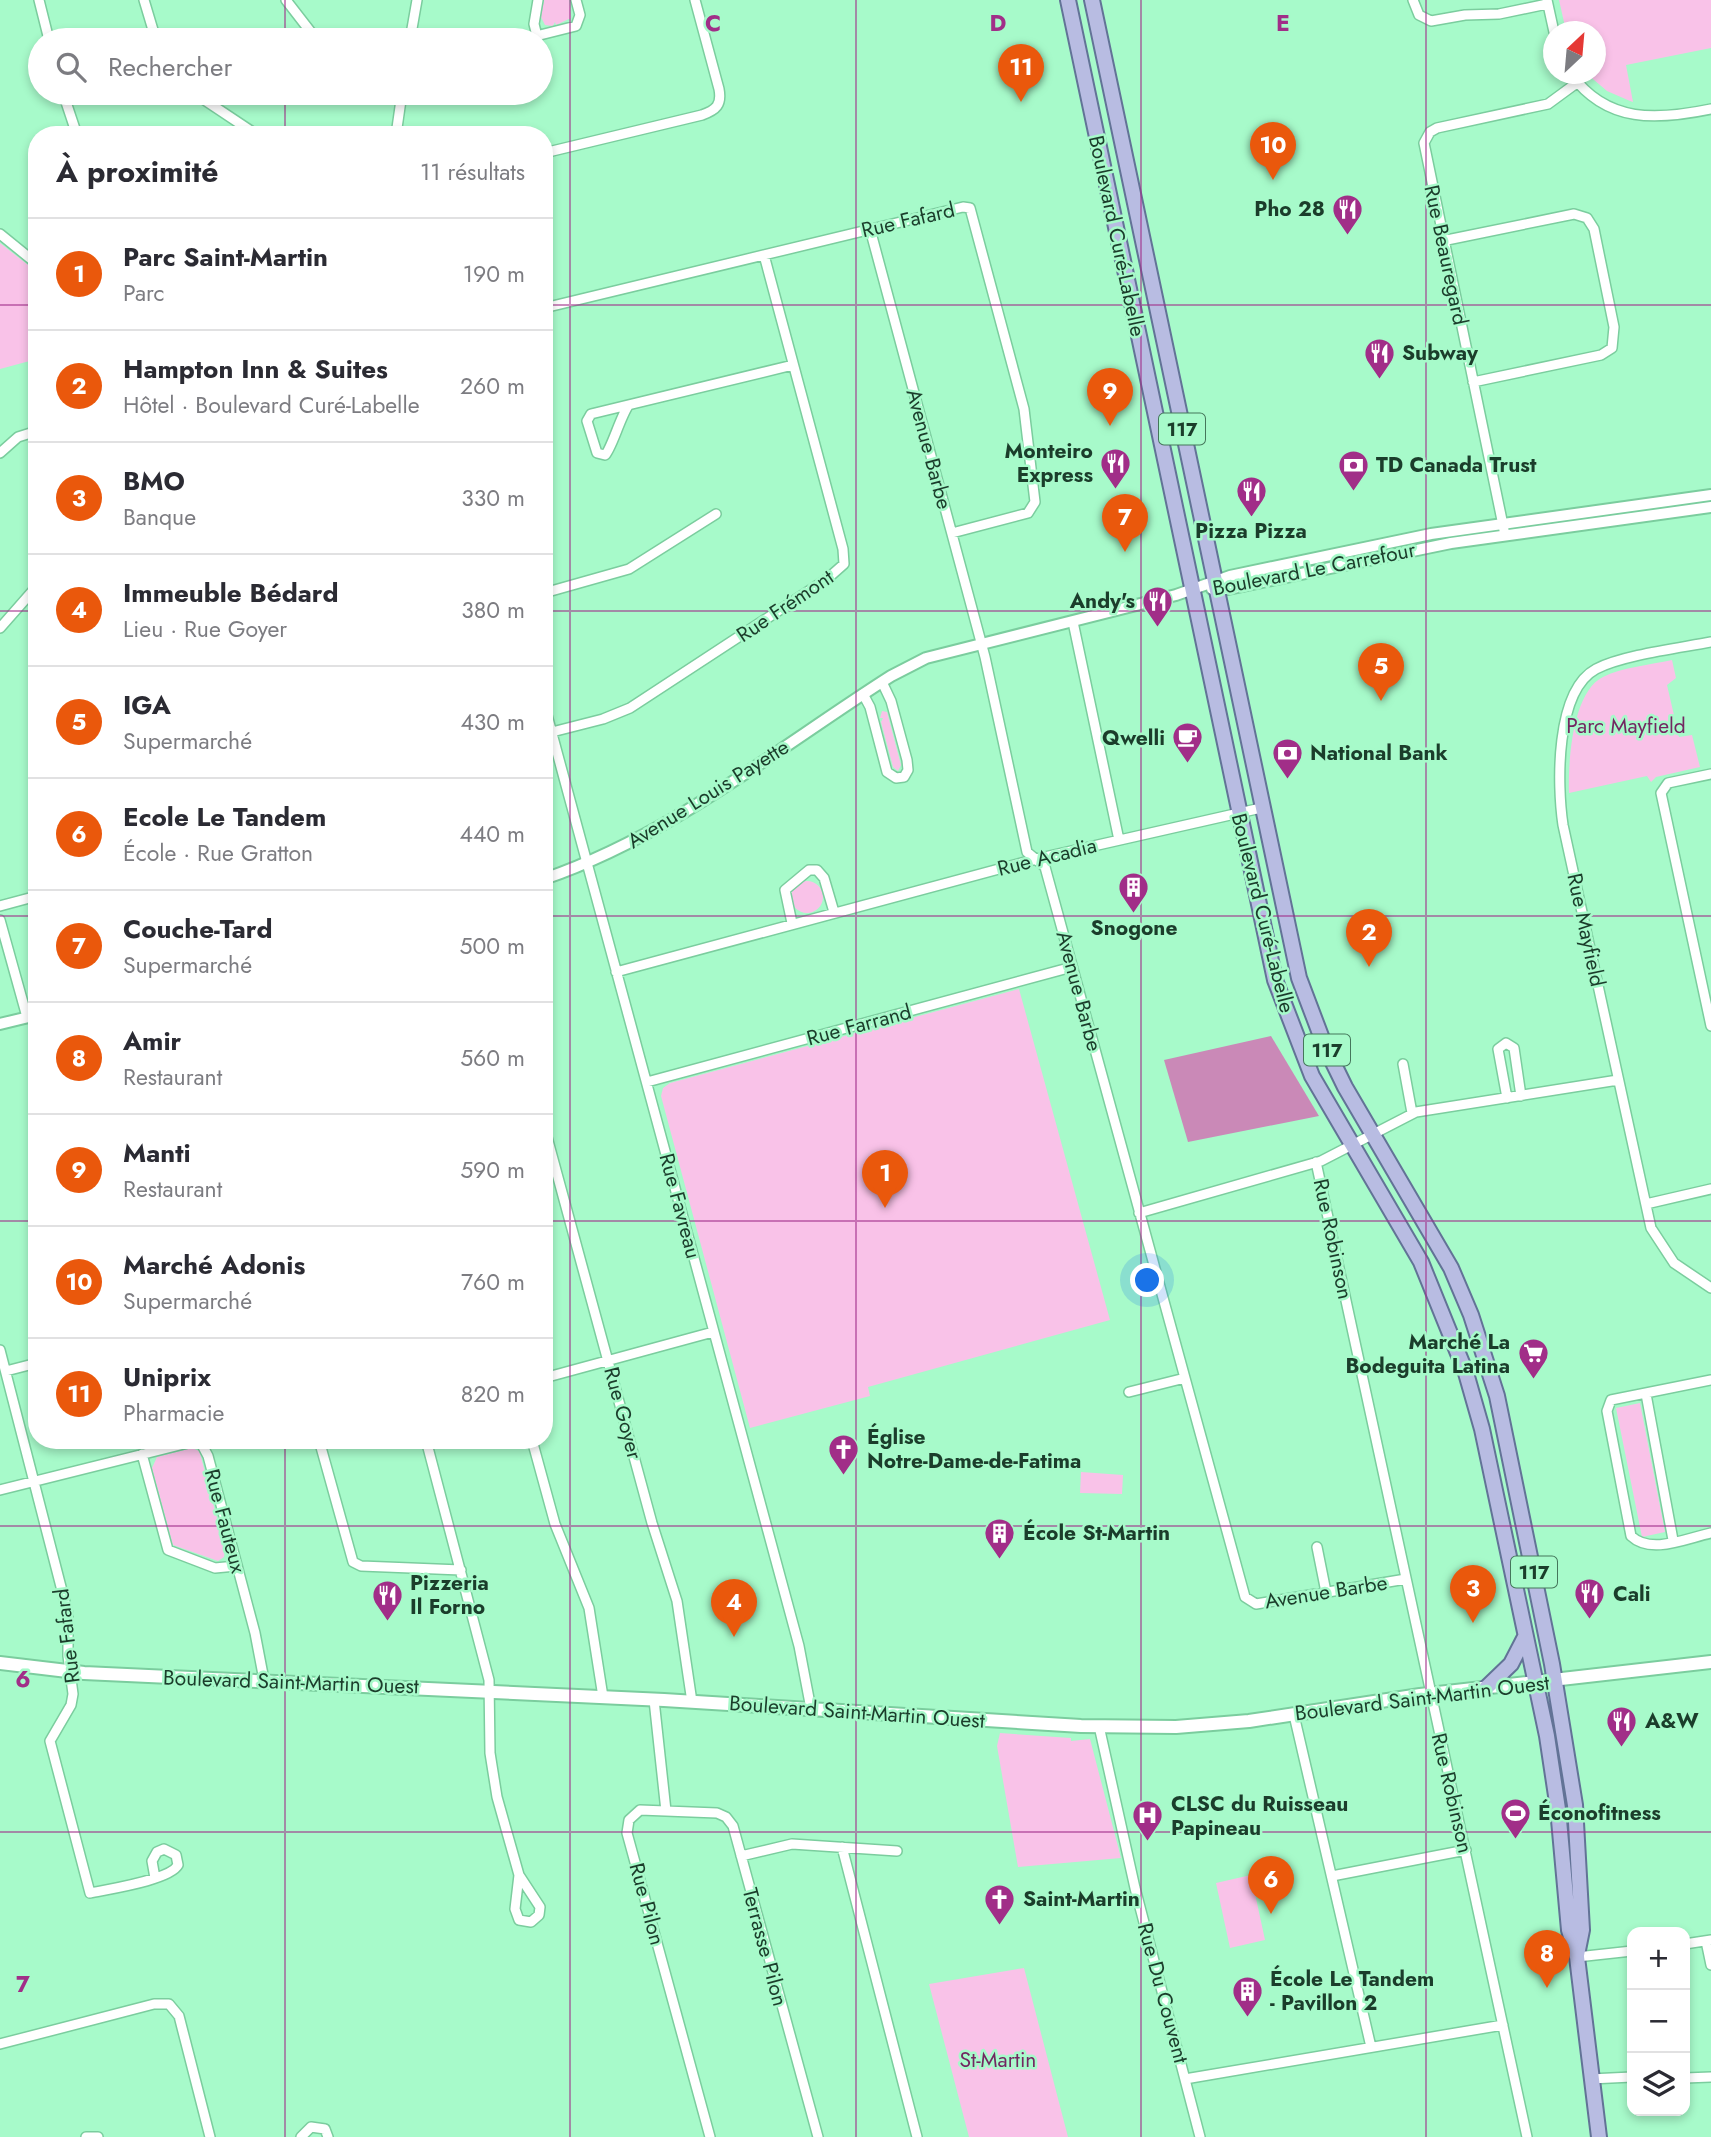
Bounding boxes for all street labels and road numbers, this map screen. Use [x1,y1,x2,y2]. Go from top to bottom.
street label: Boulevard Curé-Labelle [1081,133,1153,339]
street label: Rue Beauregard [1417,182,1475,328]
street label: Rue Fafard [858,195,958,245]
street label: Avenue Barbe [899,385,960,513]
road number: 117 [1159,414,1205,444]
street label: Boulevard Le Carrefour [1210,534,1419,603]
street label: Rue Frémont [730,562,840,650]
street label: Avenue Louis Payette [621,732,795,856]
street label: Boulevard Curé-Labelle [1224,810,1302,1016]
street label: Rue Acadia [994,830,1100,884]
street label: Rue Mayfield [1559,871,1613,989]
street label: Avenue Barbe [1049,927,1110,1055]
street label: Rue Farrand [803,997,915,1053]
road number: 117 [1304,1034,1350,1066]
street label: Rue Favreau [652,1150,708,1262]
street label: Rue Robinson [1306,1176,1360,1302]
street label: Rue Goyer [596,1364,650,1463]
street label: Rue Fauteux [197,1466,253,1577]
road number: 117 [1511,1556,1557,1588]
street label: Avenue Barbe [1263,1567,1390,1616]
street label: Rue Fafard [46,1587,88,1685]
street label: Boulevard Saint-Martin Ouest [163,1663,419,1701]
street label: Boulevard Saint-Martin Ouest [1293,1668,1551,1728]
street label: Boulevard Saint-Martin Ouest [728,1688,986,1736]
street label: Rue Robinson [1424,1730,1480,1856]
street label: Rue Pilon [622,1859,672,1949]
street label: Terrasse Pilon [735,1885,795,2009]
street label: Rue Du Couvent [1130,1919,1196,2067]

